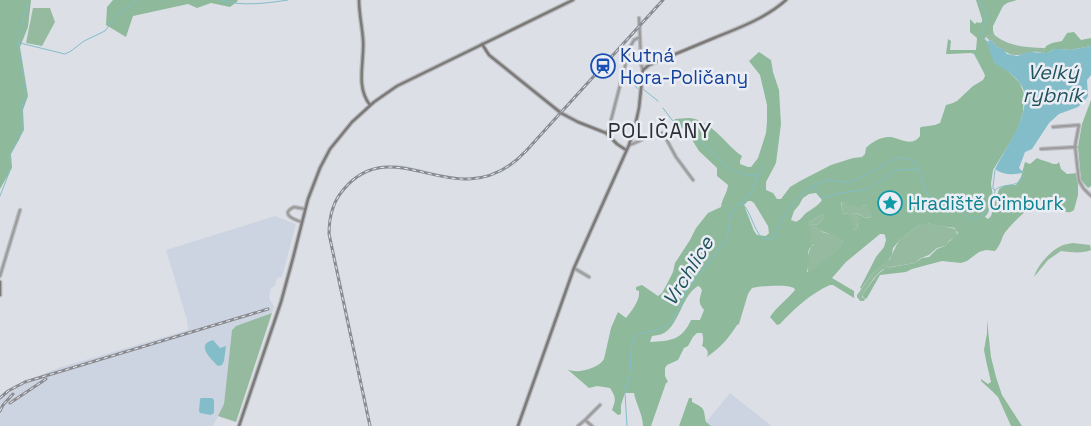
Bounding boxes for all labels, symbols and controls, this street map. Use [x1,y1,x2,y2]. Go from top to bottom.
place label: Kutná Hora-Poličany [620,43,748,90]
station icon: Kutná Hora-Poličany [590,53,616,79]
water label: Velký rybník [1023,59,1086,108]
district label: POLIČANY [608,117,712,144]
place icon: Hradiště Cimburk [877,190,903,216]
place label: Hradiště Cimburk [908,191,1064,216]
water label: Vrchlice [657,230,720,311]

